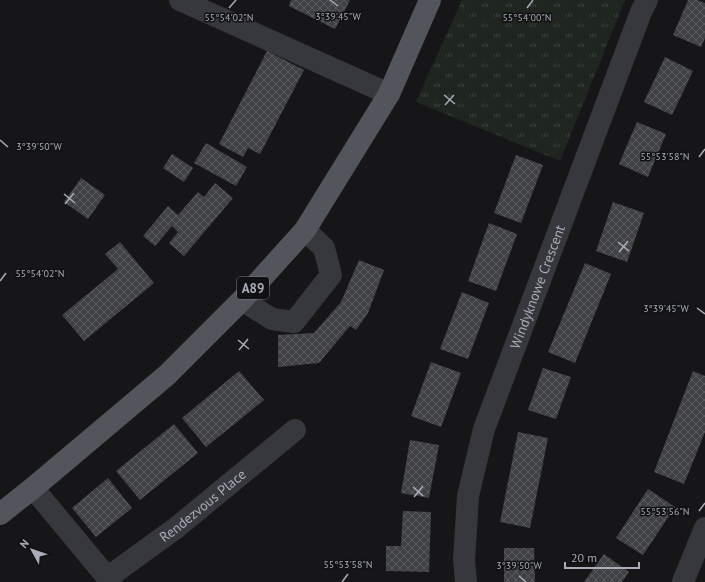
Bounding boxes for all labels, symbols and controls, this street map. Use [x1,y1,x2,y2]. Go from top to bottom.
text: 3°39'45"W [315,10,362,23]
text: 55°54'02"N [204,11,254,24]
text: 55°54'00"N [502,11,552,24]
text: 3°39'50"W [16,140,63,153]
text: 55°53'58"N [640,150,690,163]
street label: Windyknowe Crescent [506,222,569,351]
text: 55°54'02"N [15,267,65,280]
road number: A89 [237,277,269,299]
text: 3°39'45"W [643,302,690,315]
street label: Rendezvous Place [156,465,250,546]
text: 55°53'56"N [640,505,690,518]
north arrow [12,530,52,570]
text: N [17,536,32,551]
scale bar [565,544,639,570]
text: 20 m [571,550,597,565]
text: 55°53'58"N [323,558,373,571]
text: 3°39'50"W [496,559,543,572]

